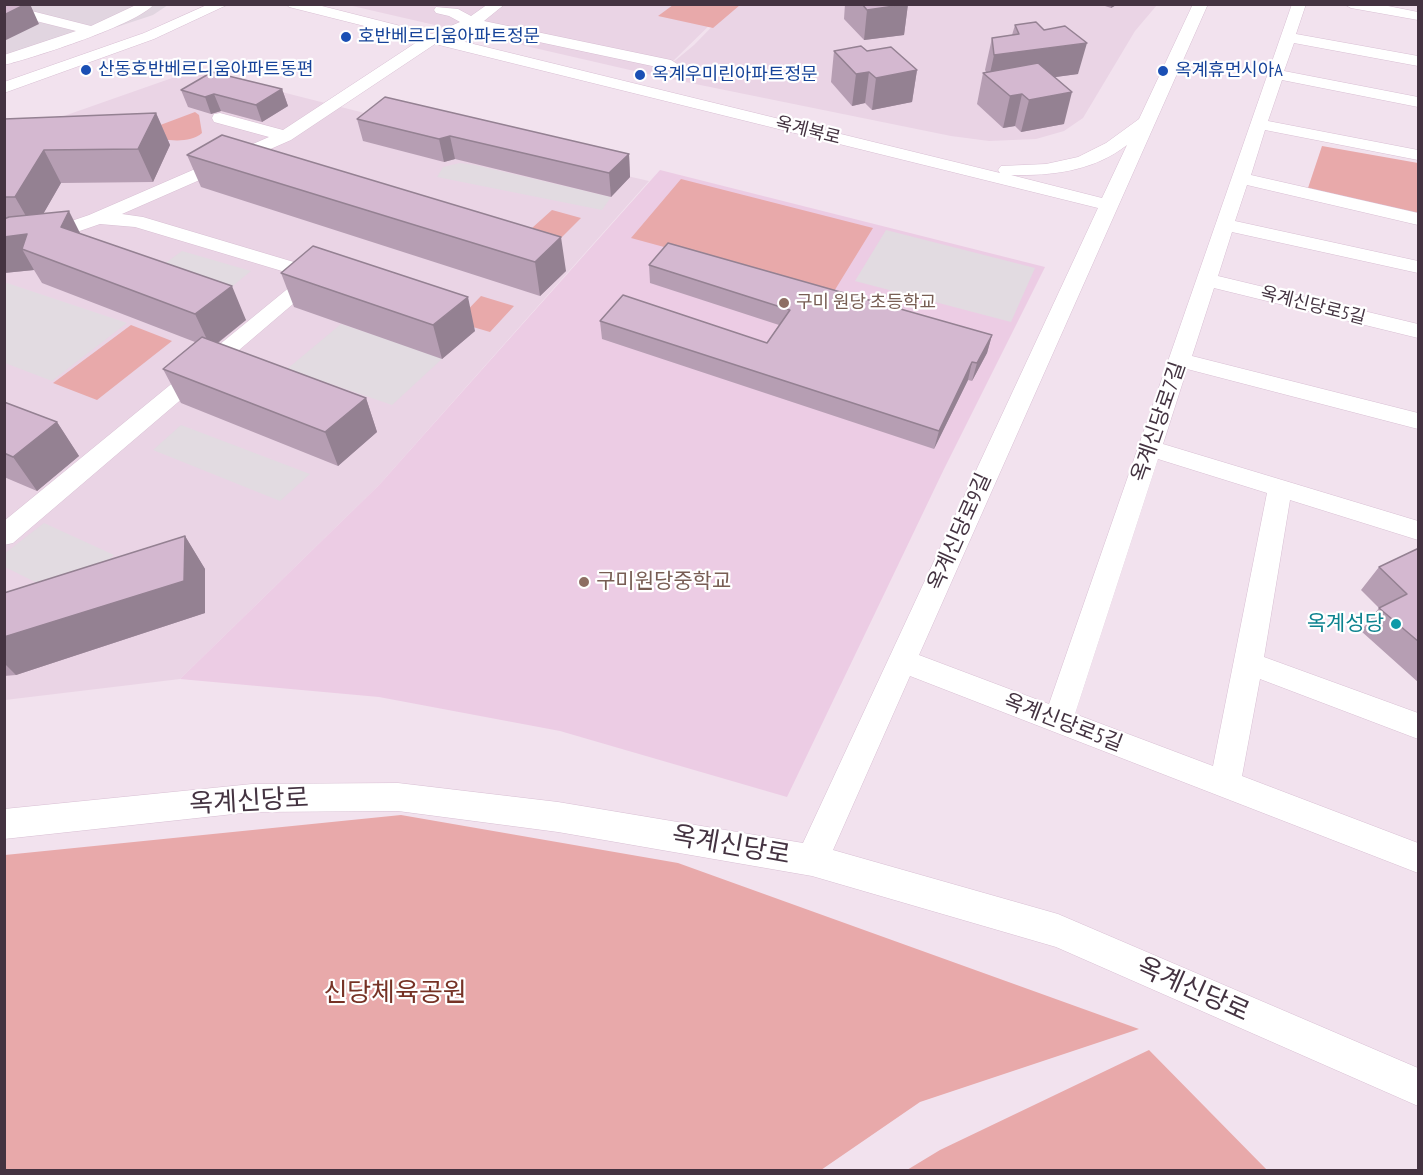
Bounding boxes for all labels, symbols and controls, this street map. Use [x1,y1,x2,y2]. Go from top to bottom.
place label: 호반베르디움아파트정문 [358,26,540,48]
marker: 호반베르디움아파트정문 [339,30,353,44]
place label: 산동호반베르디움아파트동편 [98,59,313,81]
place label: 옥계휴먼시아A [1175,60,1283,82]
marker: 산동호반베르디움아파트동편 [79,63,93,77]
place label: 옥계우미린아파트정문 [652,64,818,86]
marker: 옥계휴먼시아A [1156,64,1170,78]
marker: 옥계우미린아파트정문 [633,68,647,82]
street label: 옥계북로 [773,113,843,149]
street label: 옥계신당로5길 [1258,283,1368,329]
place label: 구미 원당 초등학교 [796,292,936,314]
marker: 구미 원당 초등학교 [777,296,791,310]
street label: 옥계신당로7길 [1127,359,1191,485]
street label: 옥계신당로9길 [923,470,997,594]
place label: 구미원당중학교 [596,569,731,595]
marker: 구미원당중학교 [577,575,591,589]
place label: 옥계성당 [1307,611,1384,637]
marker: 옥계성당 [1389,617,1403,631]
street label: 옥계신당로5길 [1000,689,1126,757]
street label: 옥계신당로 [188,783,310,821]
street label: 옥계신당로 [669,820,793,872]
street label: 옥계신당로 [1132,951,1254,1029]
park label: 신당체육공원 [323,978,467,1010]

